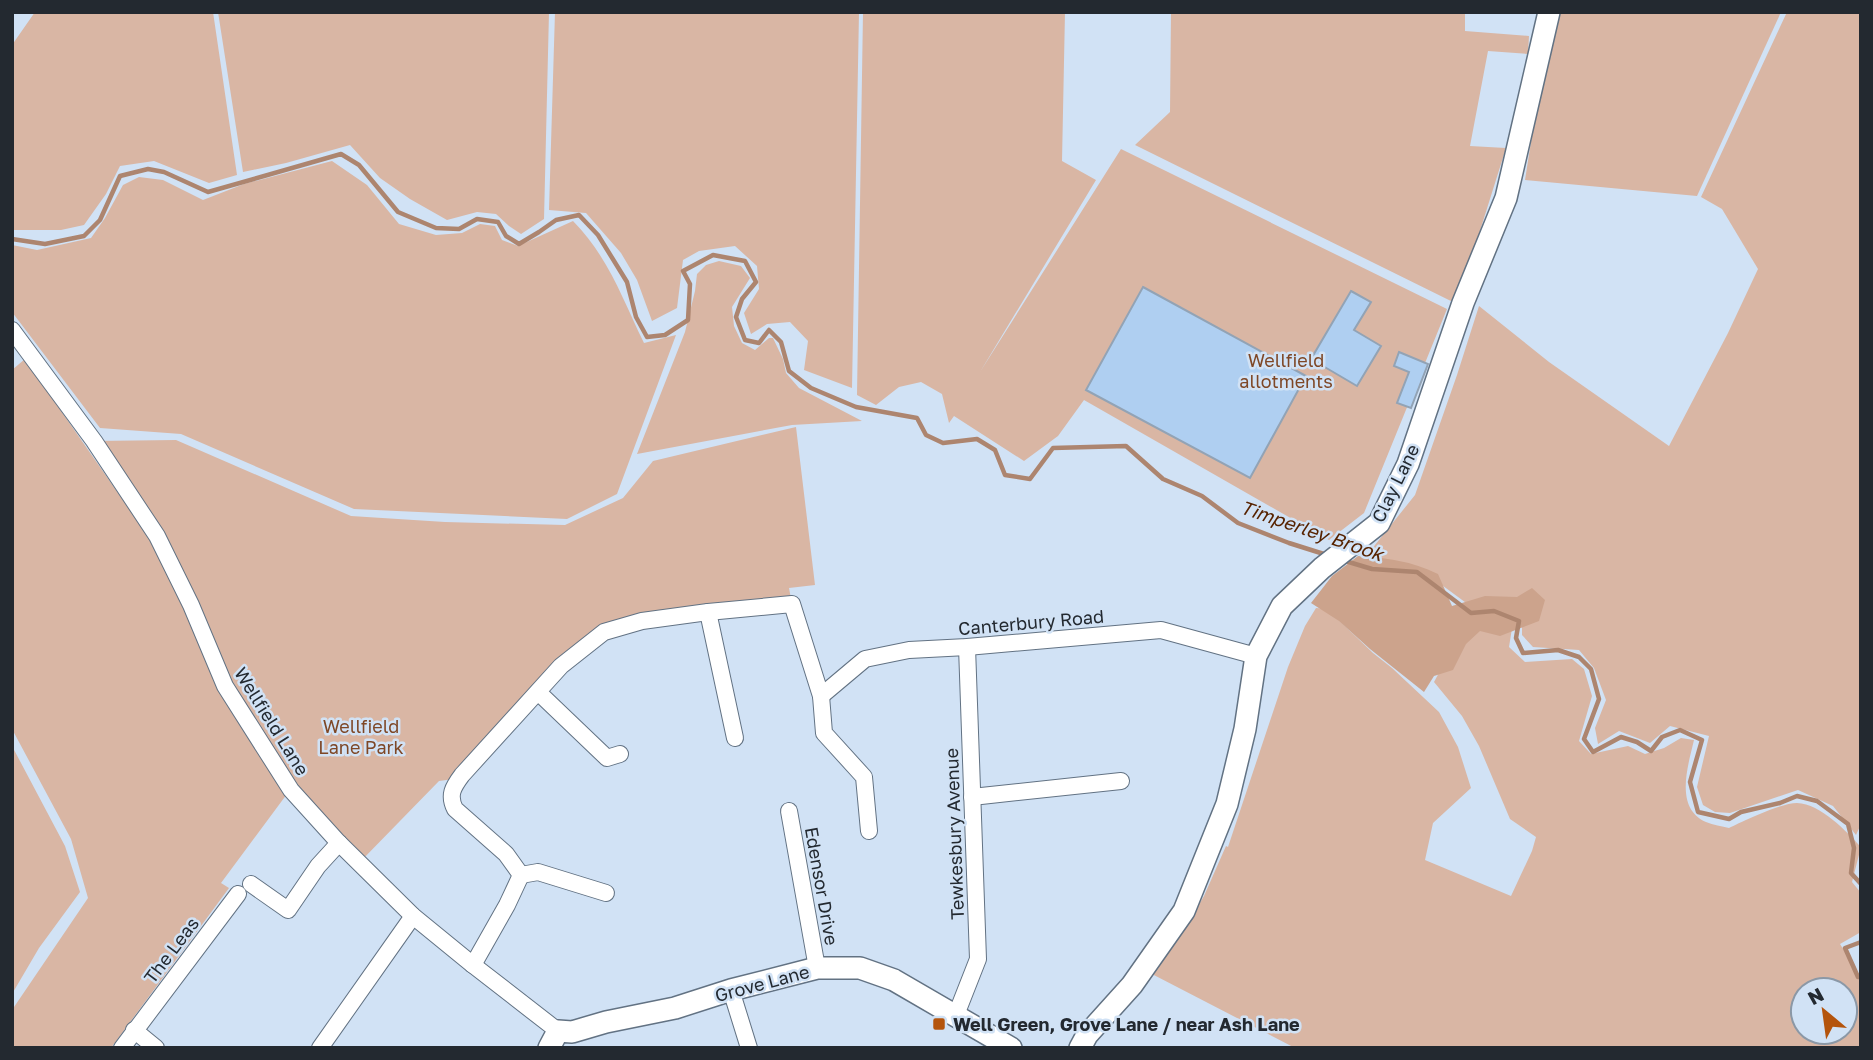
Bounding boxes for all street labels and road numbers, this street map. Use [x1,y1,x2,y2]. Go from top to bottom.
street label: Clay Lane [1367,440,1423,526]
street label: Canterbury Road [957,605,1105,639]
street label: Wellfield Lane [230,663,314,779]
street label: Tewkesbury Avenue [940,748,968,920]
street label: Edensor Drive [801,825,843,947]
street label: The Leas [139,912,203,988]
street label: Grove Lane [712,960,812,1006]

